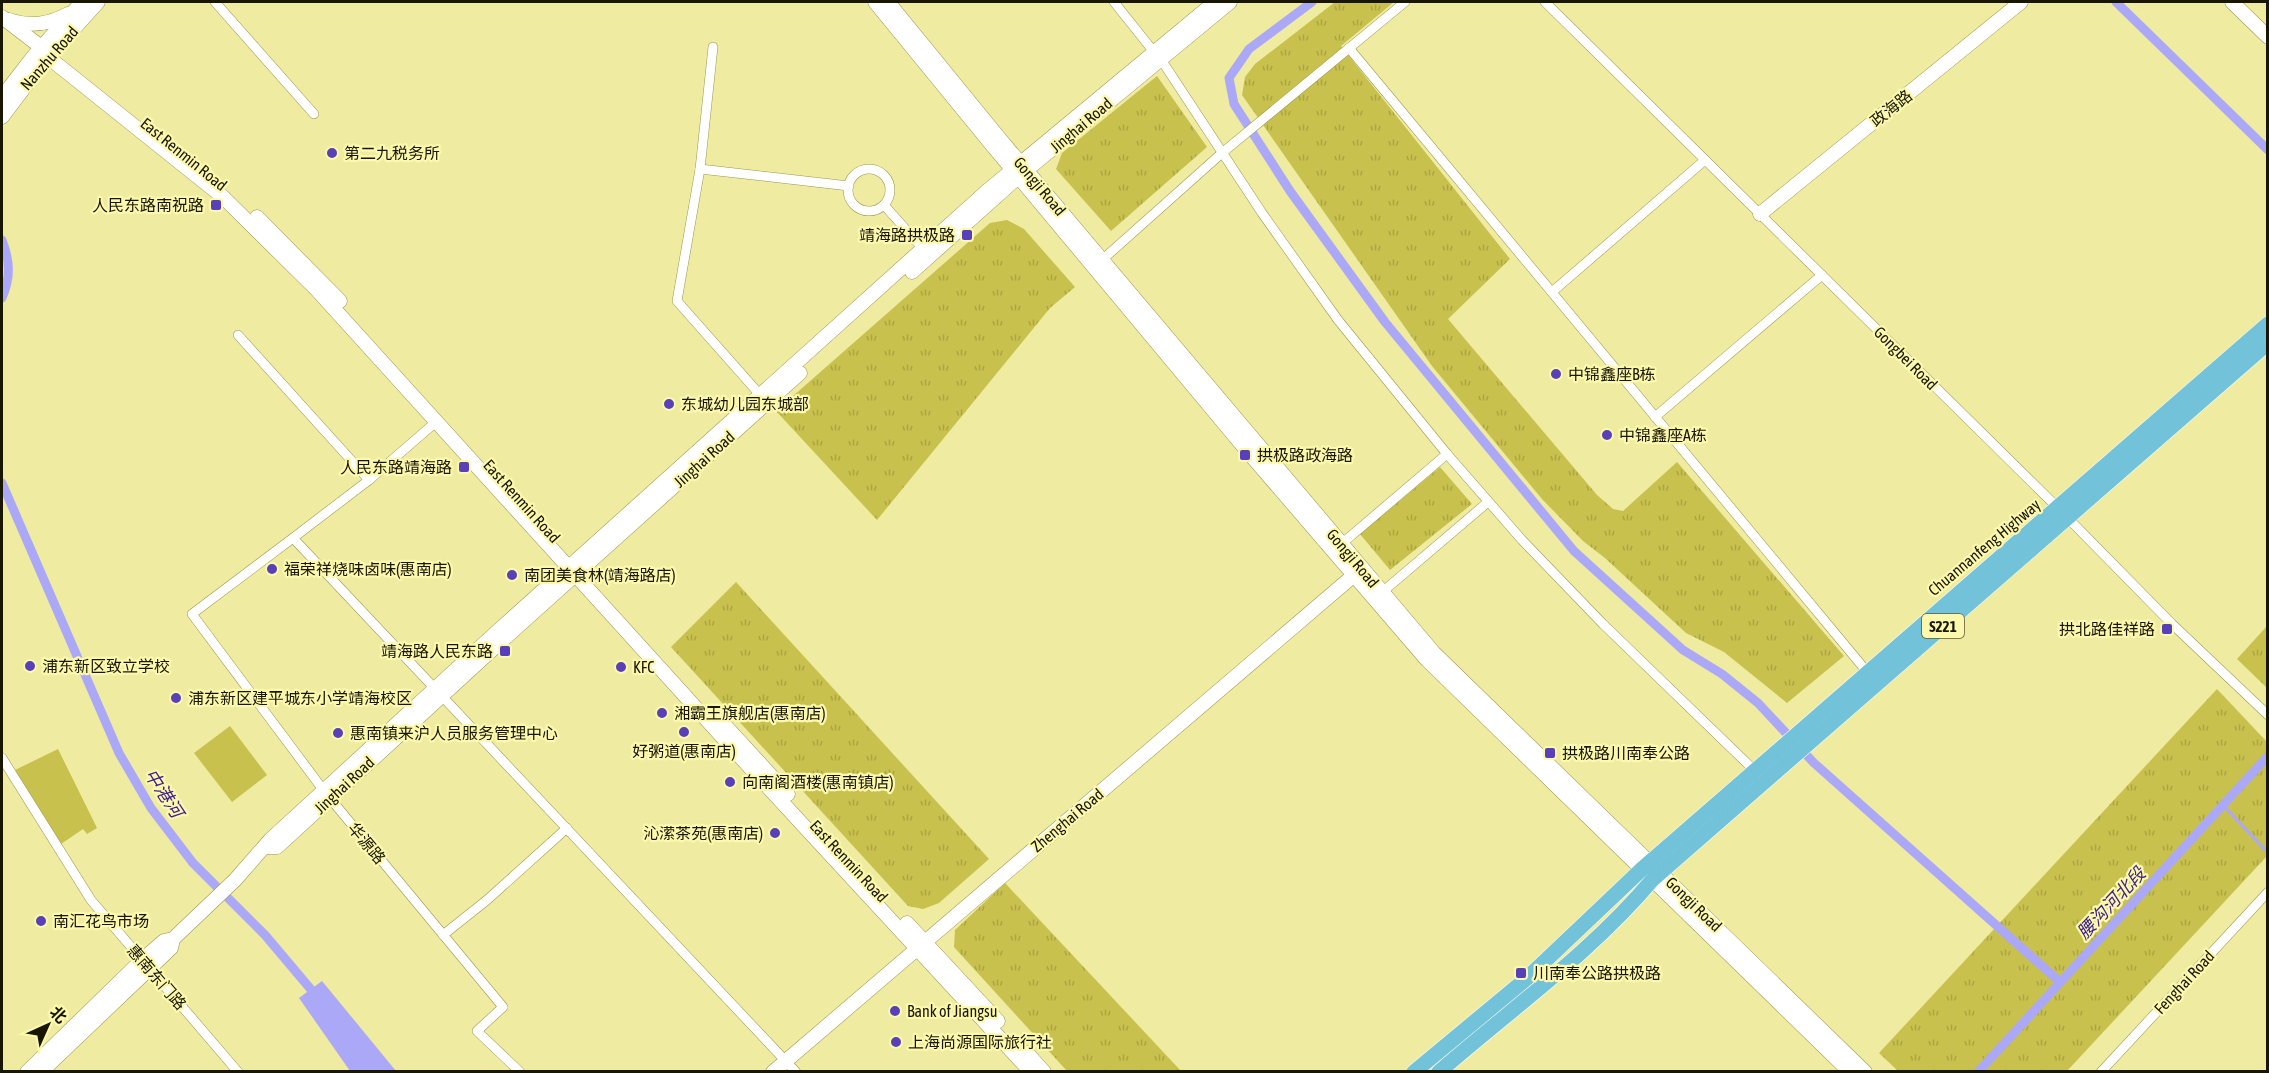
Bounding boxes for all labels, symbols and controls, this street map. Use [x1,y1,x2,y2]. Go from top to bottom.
street label: Nanzhu Road [16,22,82,94]
street label: 政海路 [1867,86,1915,130]
street label: Jinghai Road [1046,94,1116,157]
street label: East Renmin Road [137,114,231,194]
place label: 第二九税务所 [344,144,440,162]
marker: 第二九税务所 [325,146,339,160]
street label: Gongji Road [1010,153,1070,220]
place label: 人民东路南祝路 [92,196,204,214]
marker: 人民东路南祝路 [209,198,223,212]
place label: 靖海路拱极路 [859,226,955,244]
marker: 靖海路拱极路 [960,228,974,242]
street label: Gongbei Road [1870,323,1941,394]
place label: 中锦鑫座B栋 [1568,365,1656,383]
marker: 中锦鑫座B栋 [1549,367,1563,381]
place label: 东城幼儿园东城部 [681,395,809,413]
marker: 东城幼儿园东城部 [662,397,676,411]
place label: 中锦鑫座A栋 [1619,426,1707,444]
street label: Jinghai Road [670,427,739,492]
marker: 中锦鑫座A栋 [1600,428,1614,442]
place label: 拱极路政海路 [1257,446,1353,464]
marker: 拱极路政海路 [1238,448,1252,462]
street label: East Renmin Road [480,456,564,546]
place label: 人民东路靖海路 [340,458,452,476]
marker: 人民东路靖海路 [457,460,471,474]
street label: Chuannanfeng Highway [1924,495,2045,600]
street label: Gongji Road [1323,525,1383,592]
place label: 福荣祥烧味卤味(惠南店) [284,560,452,579]
marker: 福荣祥烧味卤味(惠南店) [265,562,279,576]
place label: 南团美食林(靖海路店) [524,566,676,585]
marker: 南团美食林(靖海路店) [505,568,519,582]
road number: S221 [1922,614,1964,638]
place label: 拱北路佳祥路 [2059,620,2155,638]
marker: 拱北路佳祥路 [2160,622,2174,636]
place label: 靖海路人民东路 [381,642,493,660]
marker: 靖海路人民东路 [498,644,512,658]
place label: 浦东新区致立学校 [42,657,170,675]
place label: KFC [633,658,655,676]
marker: 浦东新区致立学校 [23,659,37,673]
marker: KFC [614,660,628,674]
place label: 浦东新区建平城东小学靖海校区 [188,689,412,707]
marker: 浦东新区建平城东小学靖海校区 [169,691,183,705]
place label: 湘霸王旗舰店(惠南店) [674,704,826,723]
marker: 湘霸王旗舰店(惠南店) [655,706,669,720]
place label: 惠南镇来沪人员服务管理中心 [350,724,558,742]
marker: 好粥道(惠南店) [677,725,691,739]
marker: 惠南镇来沪人员服务管理中心 [331,726,345,740]
place label: 好粥道(惠南店) [632,742,736,761]
place label: 拱极路川南奉公路 [1562,744,1690,762]
marker: 拱极路川南奉公路 [1543,746,1557,760]
street label: Jinghai Road [310,753,378,818]
water label: 中港河 [140,765,189,824]
place label: 向南阁酒楼(惠南镇店) [742,773,894,792]
marker: 向南阁酒楼(惠南镇店) [723,775,737,789]
street label: Zhenghai Road [1027,785,1107,856]
street label: East Renmin Road [806,816,892,906]
street label: 华源路 [345,819,389,867]
place label: 沁潆茶苑(惠南店) [643,824,763,843]
marker: 沁潆茶苑(惠南店) [768,826,782,840]
water label: 腰沟河北段 [2073,861,2151,943]
street label: Gongji Road [1662,873,1726,936]
place label: 南汇花鸟市场 [53,912,149,930]
marker: 南汇花鸟市场 [34,914,48,928]
street label: 惠南东门路 [124,941,190,1013]
street label: Fenghai Road [2150,947,2218,1018]
place label: 川南奉公路拱极路 [1533,964,1661,982]
marker: 川南奉公路拱极路 [1514,966,1528,980]
north arrow [18,995,78,1055]
text: 北 [47,1002,71,1026]
place label: Bank of Jiangsu [907,1002,997,1021]
marker: Bank of Jiangsu [888,1004,902,1018]
place label: 上海尚源国际旅行社 [908,1033,1052,1051]
marker: 上海尚源国际旅行社 [889,1035,903,1049]

